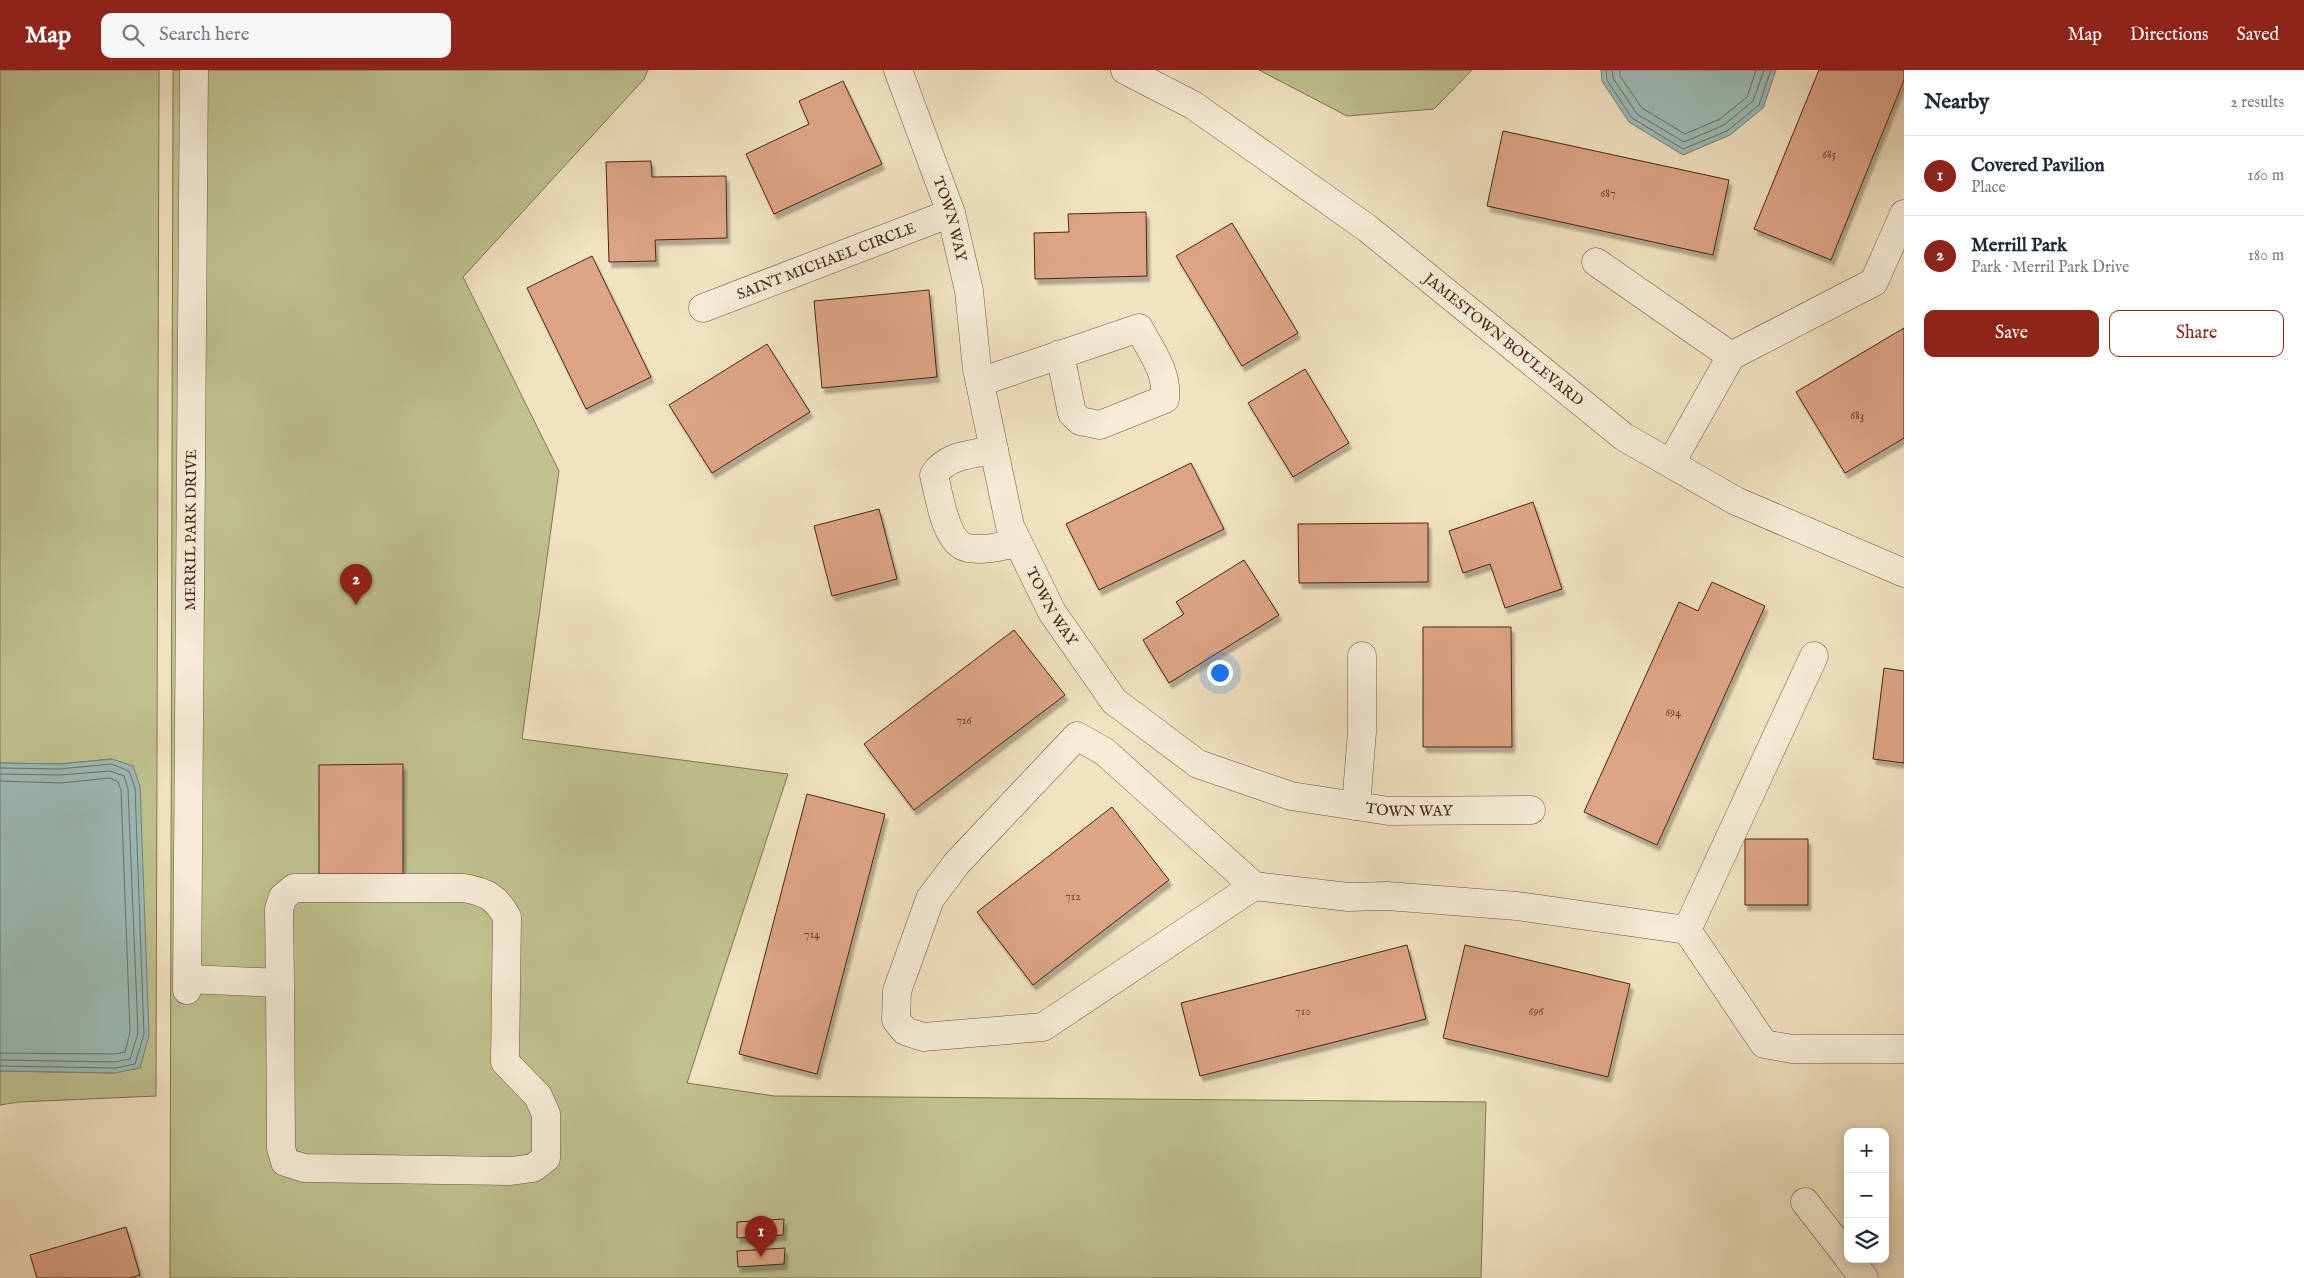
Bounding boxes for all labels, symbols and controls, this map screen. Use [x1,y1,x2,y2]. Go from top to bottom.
search box [101,13,451,58]
text: Map [25,20,71,51]
icon: search [119,21,147,49]
text: Search here [159,23,250,47]
text: Map [2068,24,2102,47]
text: Directions [2130,24,2208,47]
text: Saved [2236,24,2279,47]
text: Nearby [1924,89,1989,116]
text: 2 results [2230,93,2284,113]
house number: 685 [1822,147,1837,162]
text: Covered Pavilion [1971,154,2105,178]
text: 1 [1937,166,1943,186]
text: 160 m [2248,166,2284,186]
street label: TOWN WAY [928,174,971,264]
text: Place [1971,178,2006,198]
house number: 687 [1600,186,1616,201]
street label: SAINT MICHAEL CIRCLE [734,218,919,304]
text: Merrill Park [1971,234,2067,258]
text: 2 [1936,246,1944,266]
text: 180 m [2248,246,2284,266]
text: Park · Merril Park Drive [1971,258,2129,278]
street label: JAMESTOWN BOULEVARD [1418,268,1587,410]
button: Save [1924,310,2099,357]
button: Share [2109,310,2284,357]
house number: 683 [1850,408,1864,423]
street label: MERRIL PARK DRIVE [181,449,201,611]
pin: 2 [340,564,372,605]
street label: TOWN WAY [1022,564,1082,650]
your location [1207,660,1233,686]
house number: 694 [1665,705,1681,720]
house number: 716 [956,713,973,728]
street label: TOWN WAY [1364,798,1454,821]
house number: 712 [1065,889,1081,904]
house number: 714 [804,927,820,942]
house number: 710 [1295,1004,1311,1019]
house number: 696 [1528,1004,1545,1019]
map controls [1844,1128,1889,1263]
button: + [1844,1128,1889,1173]
button: − [1844,1173,1889,1218]
pin: 1 [745,1216,777,1257]
button: layers [1844,1218,1889,1263]

